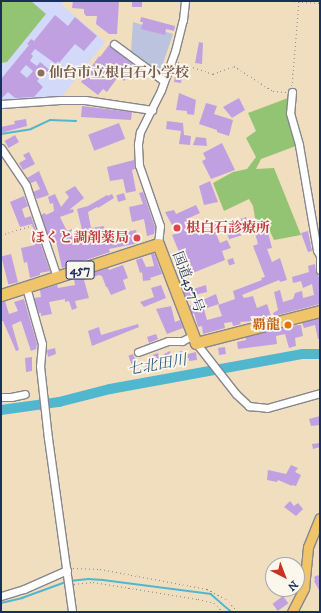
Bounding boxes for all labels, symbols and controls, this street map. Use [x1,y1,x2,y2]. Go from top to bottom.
place label: 仙台市立根白石小学校 [49,65,189,81]
marker: 仙台市立根白石小学校 [36,68,46,78]
place label: 根白石診療所 [186,220,270,236]
marker: 根白石診療所 [171,222,183,234]
place label: ほくと調剤薬局 [31,230,129,246]
marker: ほくと調剤薬局 [132,233,142,243]
street label: 国道457号 [169,249,207,315]
road number: 457 [65,259,95,281]
place label: 覇龍 [252,317,280,333]
marker: 覇龍 [283,320,293,330]
water label: 七北田川 [126,351,188,379]
north arrow [265,557,305,597]
text: N [284,577,300,593]

